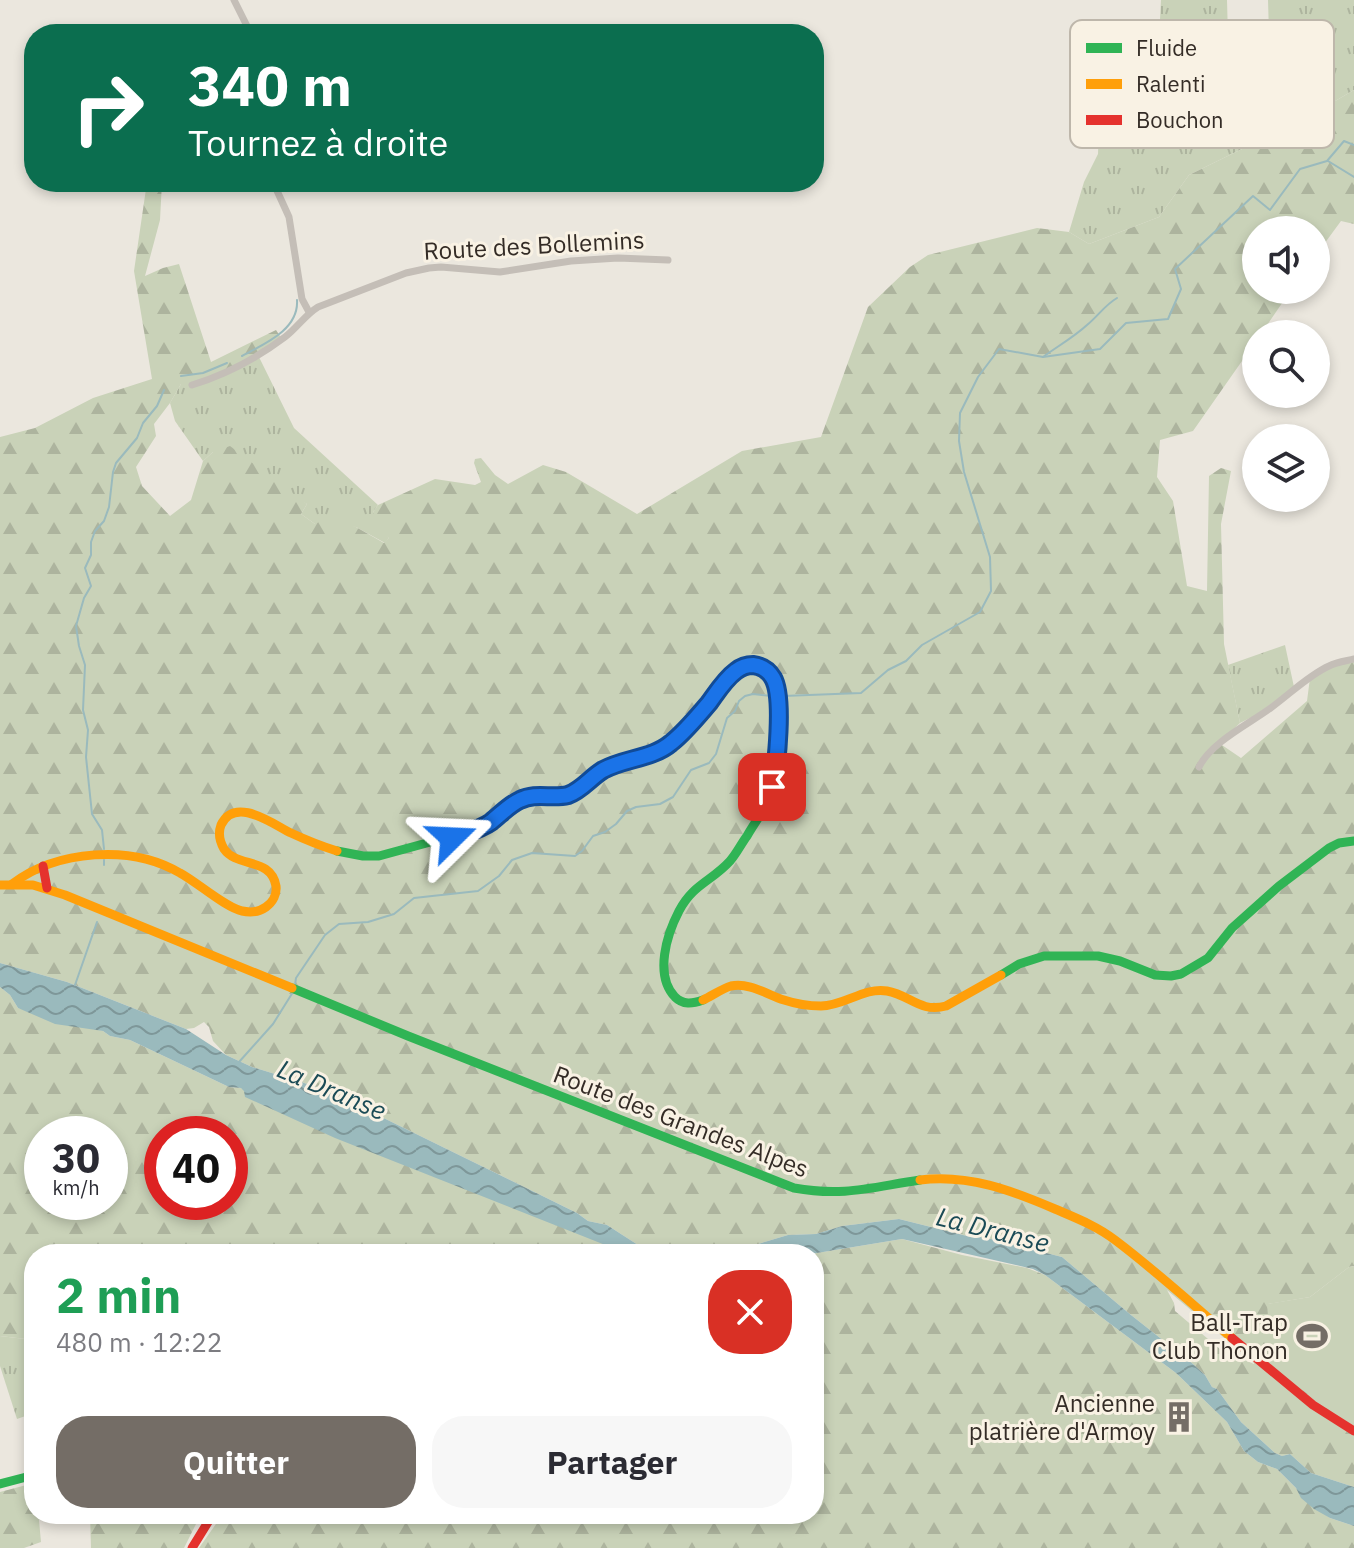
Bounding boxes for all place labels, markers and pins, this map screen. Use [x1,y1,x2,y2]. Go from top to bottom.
pin [738,753,806,821]
place label: Ball-Trap Club Thonon [1152,1306,1288,1366]
sports icon: Ball-Trap Club Thonon [1295,1319,1329,1353]
place label: Ancienne platrière d'Armoy [969,1387,1155,1447]
building icon: Ancienne platrière d'Armoy [1162,1400,1196,1434]

